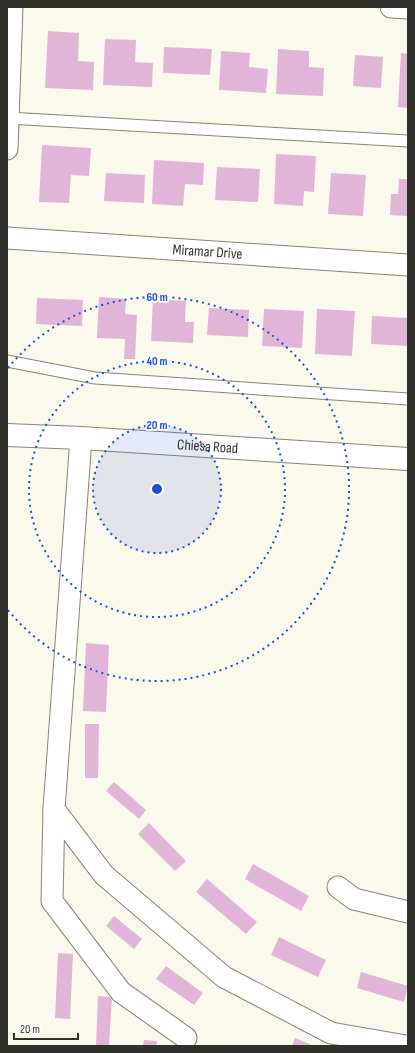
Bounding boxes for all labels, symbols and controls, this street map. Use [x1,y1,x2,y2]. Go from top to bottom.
street label: Miramar Drive [172,240,243,264]
text: 60 m [146,290,168,305]
text: 40 m [146,354,168,369]
text: 20 m [147,418,167,433]
street label: Chiesa Road [177,435,239,458]
centre of rings [150,482,164,496]
scale bar [14,1015,78,1041]
text: 20 m [20,1022,40,1037]

